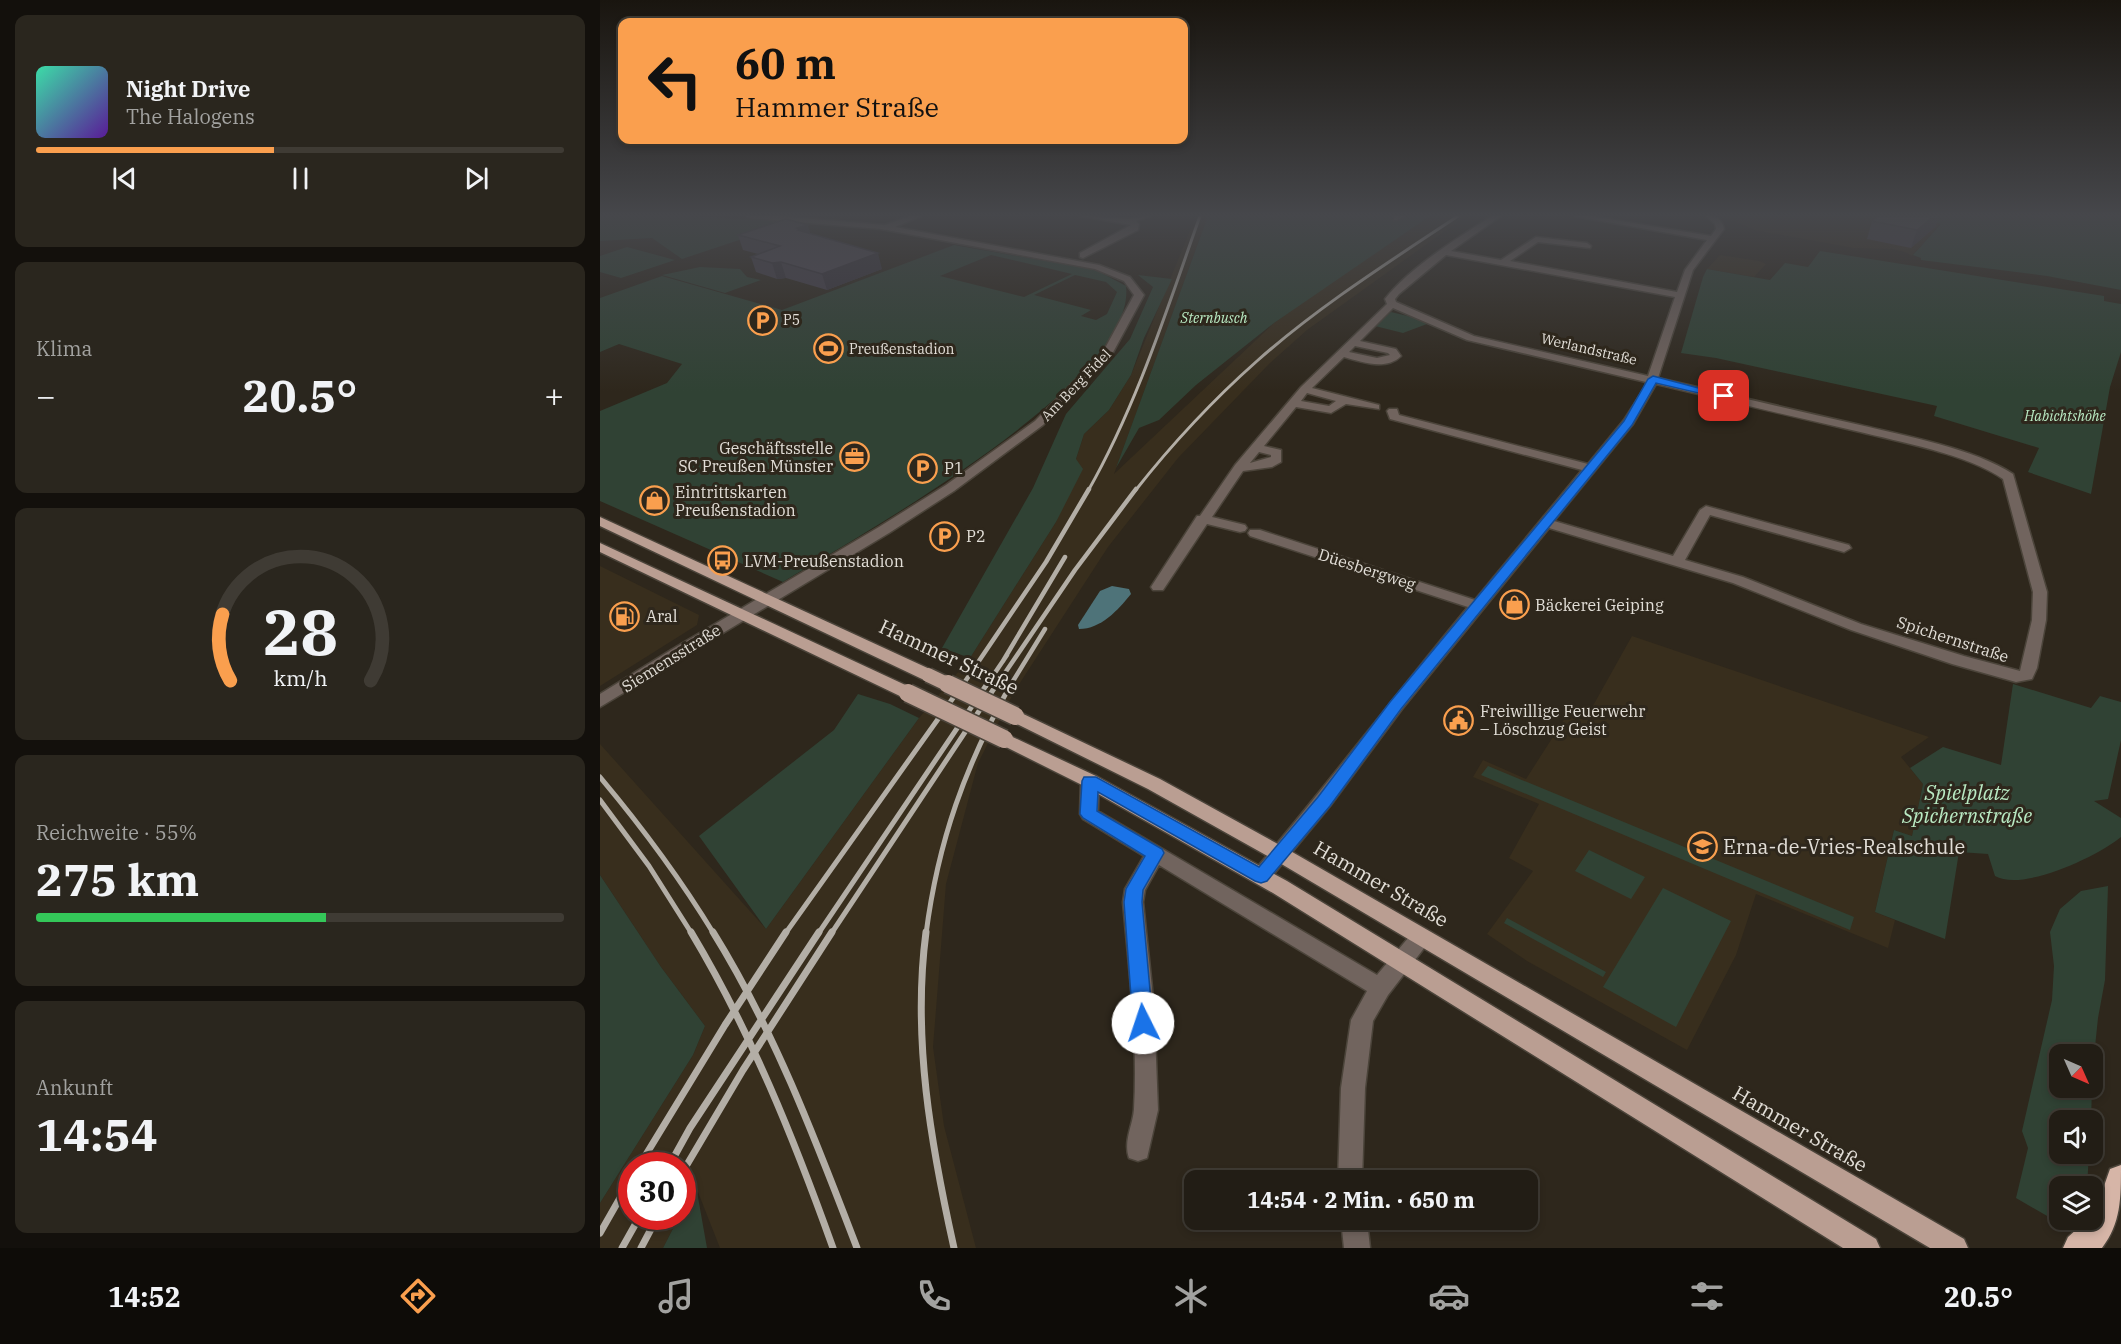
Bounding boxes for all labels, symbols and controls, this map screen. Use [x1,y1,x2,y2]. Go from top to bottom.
text: 60 m [735,36,836,91]
icon: left [636,42,714,120]
text: Night Drive [126,74,251,103]
text: Hammer Straße [735,89,939,124]
text: The Halogens [126,103,255,130]
icon: previous [108,162,141,195]
icon: pause [284,162,317,195]
icon: next [460,162,493,195]
parking icon: P5 [746,304,778,336]
park label: Sternbusch [1180,309,1248,327]
place label: P5 [783,311,800,329]
street label: Werlandstraße [1539,329,1639,369]
sports icon: Preußenstadion [812,333,844,365]
text: Klima [36,335,92,362]
place label: Preußenstadion [849,340,955,358]
street label: Am Berg Fidel [1037,345,1115,425]
text: 20.5° [243,366,357,424]
pin [1698,370,1749,421]
text: − [36,374,56,417]
text: + [544,374,564,417]
icon: arrive [1707,379,1740,412]
park label: Habichtshöhe [2023,407,2107,425]
place label: Geschäftsstelle SC Preußen Münster [678,438,833,476]
office icon: Geschäftsstelle SC Preußen Münster [838,441,870,473]
parking icon: P1 [907,452,939,484]
place label: P1 [944,458,964,478]
place label: Eintrittskarten Preußenstadion [675,482,796,520]
shop icon: Eintrittskarten Preußenstadion [638,485,670,517]
parking icon: P2 [929,520,961,552]
place label: P2 [966,526,986,546]
street label: Düesbergweg [1316,544,1419,594]
bus stop icon: LVM-Preußenstadion [707,545,739,577]
place label: LVM-Preußenstadion [744,551,904,571]
shop icon: Bäckerei Geiping [1498,589,1530,621]
text: 28 [263,591,337,672]
place label: Bäckerei Geiping [1535,595,1664,615]
fuel station icon: Aral [609,600,641,632]
place label: Aral [646,606,678,626]
street label: Hammer Straße [875,612,1023,701]
street label: Spichernstraße [1895,612,2011,666]
street label: Siemensstraße [618,620,724,696]
text: km/h [273,664,327,692]
place label: Freiwillige Feuerwehr – Löschzug Geist [1480,701,1645,739]
public building icon: Freiwillige Feuerwehr – Löschzug Geist [1443,704,1475,736]
park label: Spielplatz Spichernstraße [1901,779,2032,829]
text: Reichweite · 55% [36,819,197,846]
school or university icon: Erna-de-Vries-Realschule [1686,831,1718,863]
place label: Erna-de-Vries-Realschule [1723,833,1965,860]
street label: Hammer Straße [1309,834,1453,933]
text: 275 km [36,850,199,908]
position arrow [1111,991,1175,1055]
north arrow [2049,1044,2103,1098]
map controls [2049,1044,2103,1230]
text: Ankunft [36,1074,113,1101]
street label: Hammer Straße [1728,1079,1872,1178]
text: 14:54 [36,1105,158,1163]
button: sound [2049,1110,2103,1164]
speed limit sign: 30 [618,1152,696,1230]
button: layers [2049,1176,2103,1230]
text: 14:54 · 2 Min. · 650 m [1247,1185,1475,1214]
icon: directions [397,1275,439,1317]
icon: music [655,1275,697,1317]
icon: phone [913,1275,955,1317]
icon: climate [1170,1275,1212,1317]
icon: car [1428,1275,1470,1317]
icon: filters [1686,1275,1728,1317]
text: 14:52 [108,1279,181,1314]
text: 20.5° [1944,1279,2013,1314]

